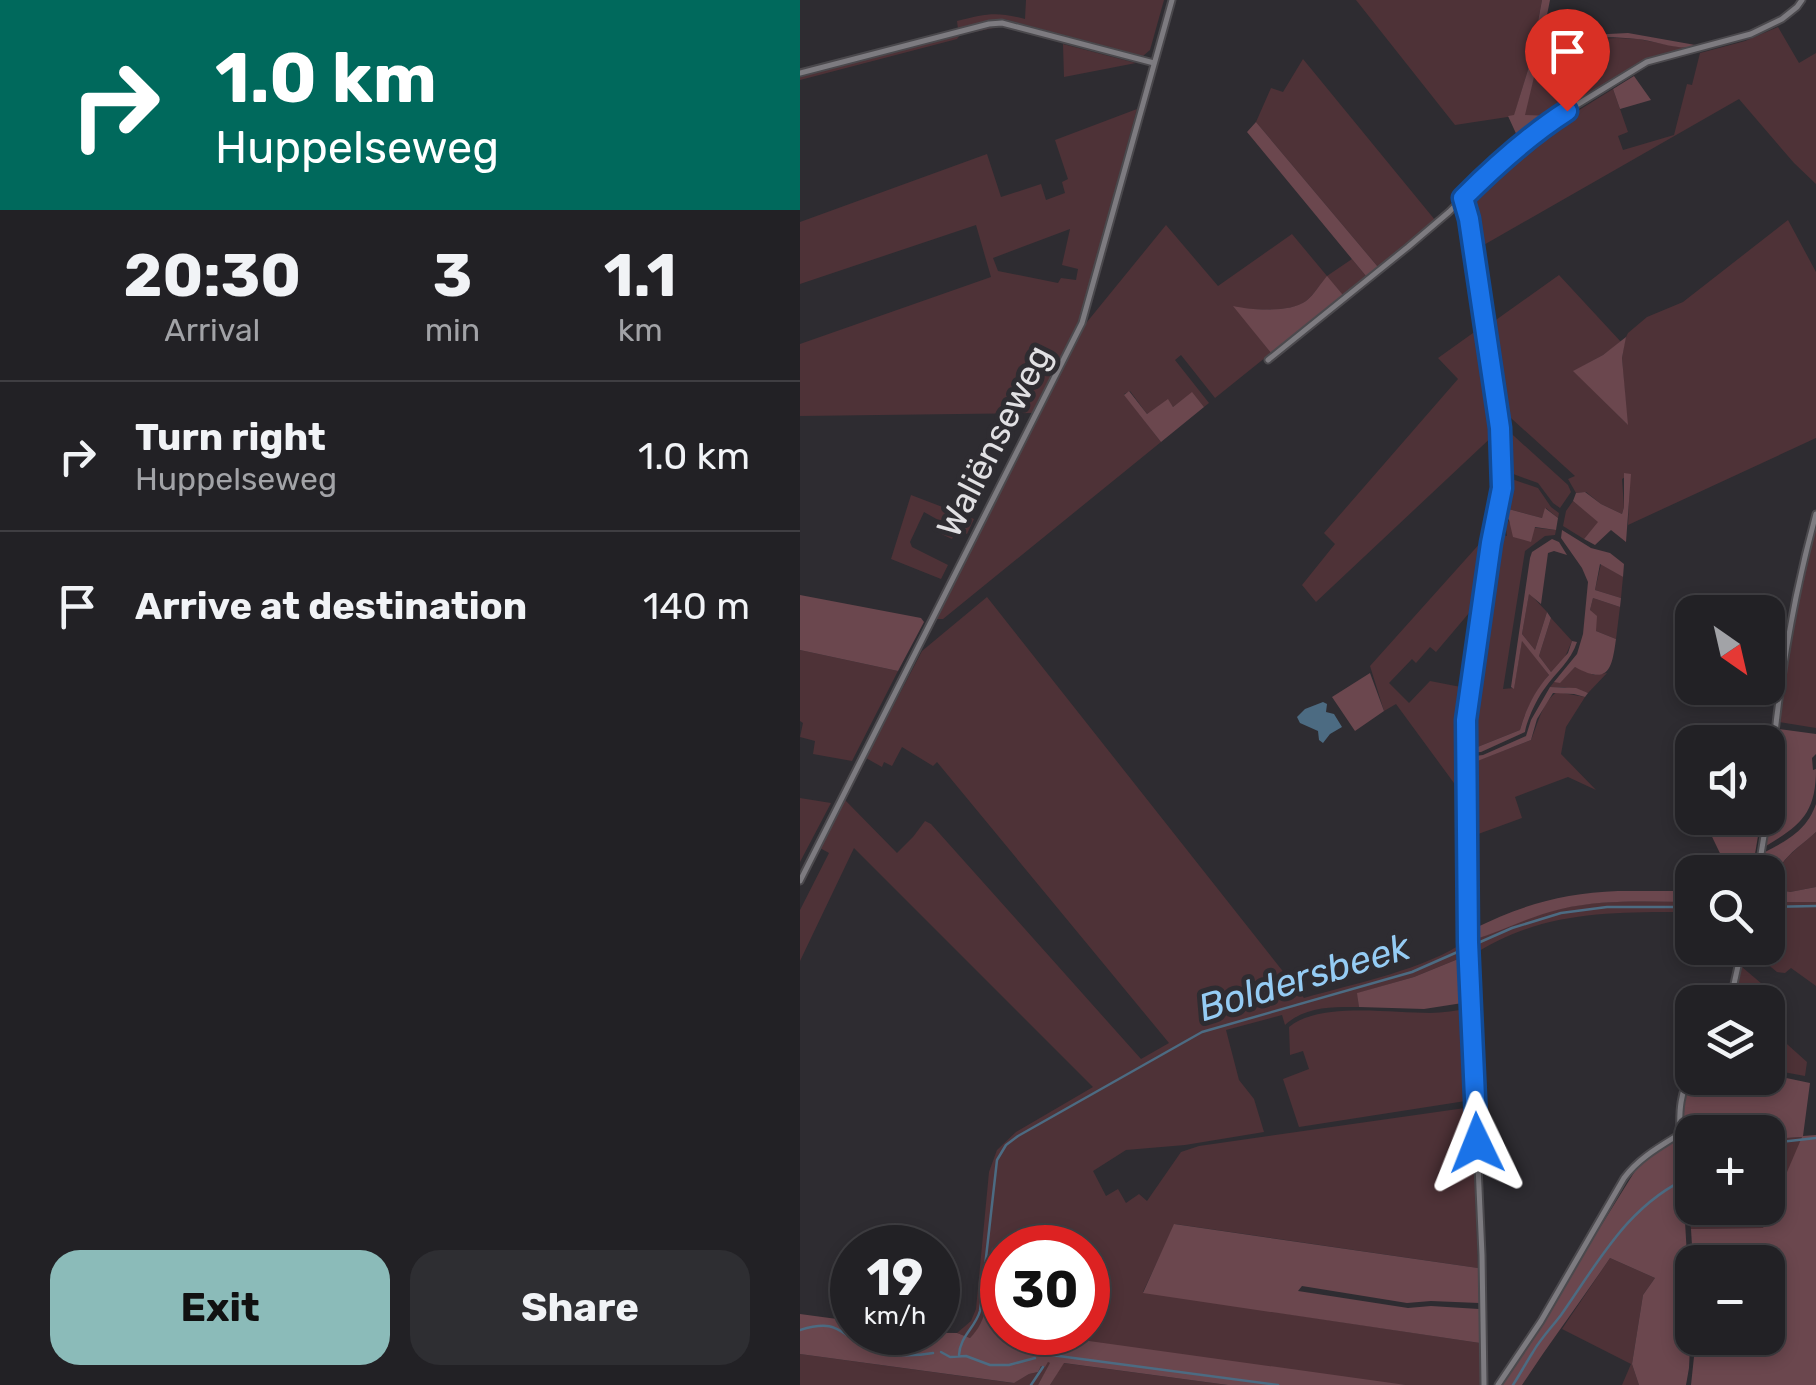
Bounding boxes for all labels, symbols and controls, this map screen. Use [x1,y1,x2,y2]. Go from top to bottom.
pin [1525,9,1610,112]
icon: arrive [1540,24,1595,79]
text: 1.0 km [215,37,437,120]
icon: right [50,40,180,170]
text: Huppelseweg [215,121,499,174]
text: 20:30 [123,240,301,311]
text: 3 [433,240,472,311]
text: 1.1 [604,240,677,311]
text: Arrival [164,311,260,349]
text: min [425,311,480,349]
text: km [618,311,663,349]
street label: Waliënseweg [928,338,1060,544]
text: Turn right [135,414,326,460]
icon: right [50,429,105,484]
text: 1.0 km [638,433,750,479]
text: Huppelseweg [135,460,337,498]
icon: arrive [50,579,105,634]
text: Arrive at destination [135,583,527,629]
text: 140 m [643,583,750,629]
north arrow [1675,595,1785,705]
map controls [1675,595,1785,1355]
button: sound [1675,725,1785,835]
button: search [1675,855,1785,965]
water label: Boldersbeek [1193,923,1416,1031]
button: layers [1675,985,1785,1095]
position arrow [1425,1091,1529,1195]
button: + [1675,1115,1785,1225]
speed limit sign: 30 [980,1225,1110,1355]
button: − [1675,1245,1785,1355]
text: 19 [867,1248,923,1308]
button: Exit [50,1250,390,1365]
button: Share [410,1250,750,1365]
text: km/h [864,1301,926,1330]

